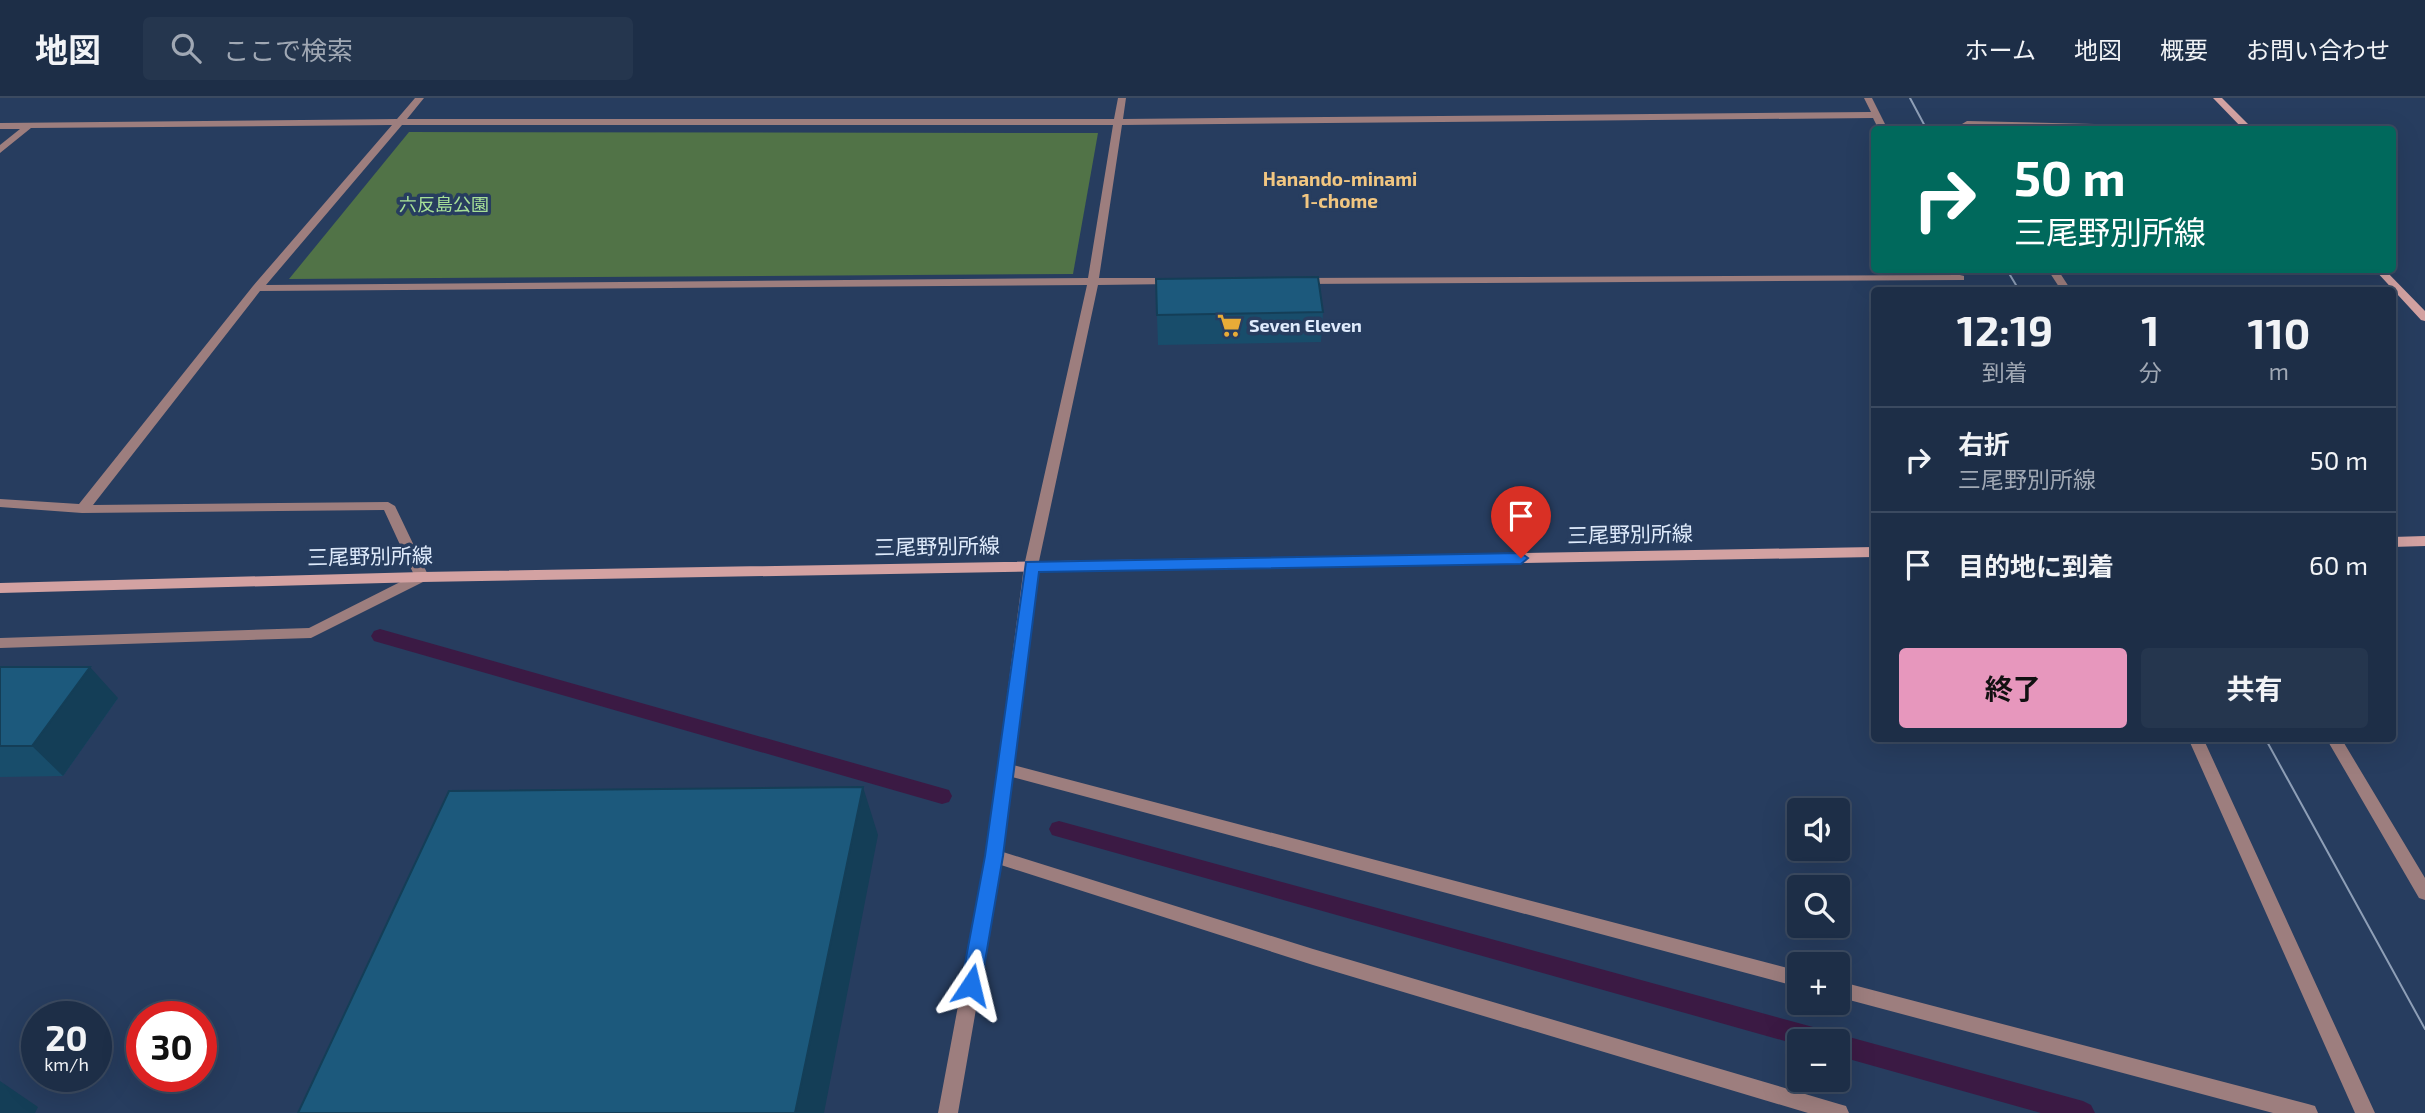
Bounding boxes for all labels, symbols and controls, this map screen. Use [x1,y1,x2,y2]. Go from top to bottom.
search box [143,17,633,80]
text: 地図 [35,29,101,69]
icon: search [167,29,205,67]
text: ここで検索 [223,34,353,65]
text: ホーム [1965,35,2036,64]
text: 地図 [2074,35,2122,64]
text: 概要 [2160,35,2208,64]
text: お問い合わせ [2246,35,2390,64]
text: 50 m [2014,147,2126,206]
icon: right [1899,154,1990,245]
district label: Hanando-minami 1-chome [1263,167,1417,212]
park label: 六反島公園 [399,193,489,215]
text: 三尾野別所線 [2014,212,2206,250]
text: 12:19 [1957,304,2053,354]
text: 1 [2141,304,2159,354]
text: 110 [2247,307,2310,357]
supermarket icon: Seven Eleven [1215,312,1243,340]
place label: Seven Eleven [1249,314,1362,336]
text: m [2269,357,2289,385]
text: 到着 [1982,358,2028,386]
text: 分 [2139,358,2162,386]
text: 右折 [1958,428,2010,459]
icon: right [1899,441,1937,479]
text: 50 m [2310,444,2368,475]
text: 三尾野別所線 [1958,465,2096,493]
pin [1491,486,1551,558]
icon: arrive [1502,497,1540,535]
street label: 三尾野別所線 [1567,520,1693,547]
street label: 三尾野別所線 [874,532,1000,559]
street label: 三尾野別所線 [307,542,433,569]
icon: arrive [1899,546,1937,584]
text: 60 m [2309,549,2368,580]
text: 目的地に到着 [1958,550,2114,581]
button: 終了 [1899,648,2127,728]
button: 共有 [2141,648,2368,728]
map controls [1787,798,1850,1092]
button: sound [1787,798,1850,861]
button: search [1787,875,1850,938]
position arrow [934,948,1008,1022]
button: + [1787,952,1850,1015]
speed limit sign: 30 [126,1001,217,1092]
text: 20 [45,1016,88,1058]
button: − [1787,1029,1850,1092]
text: km/h [44,1053,89,1075]

